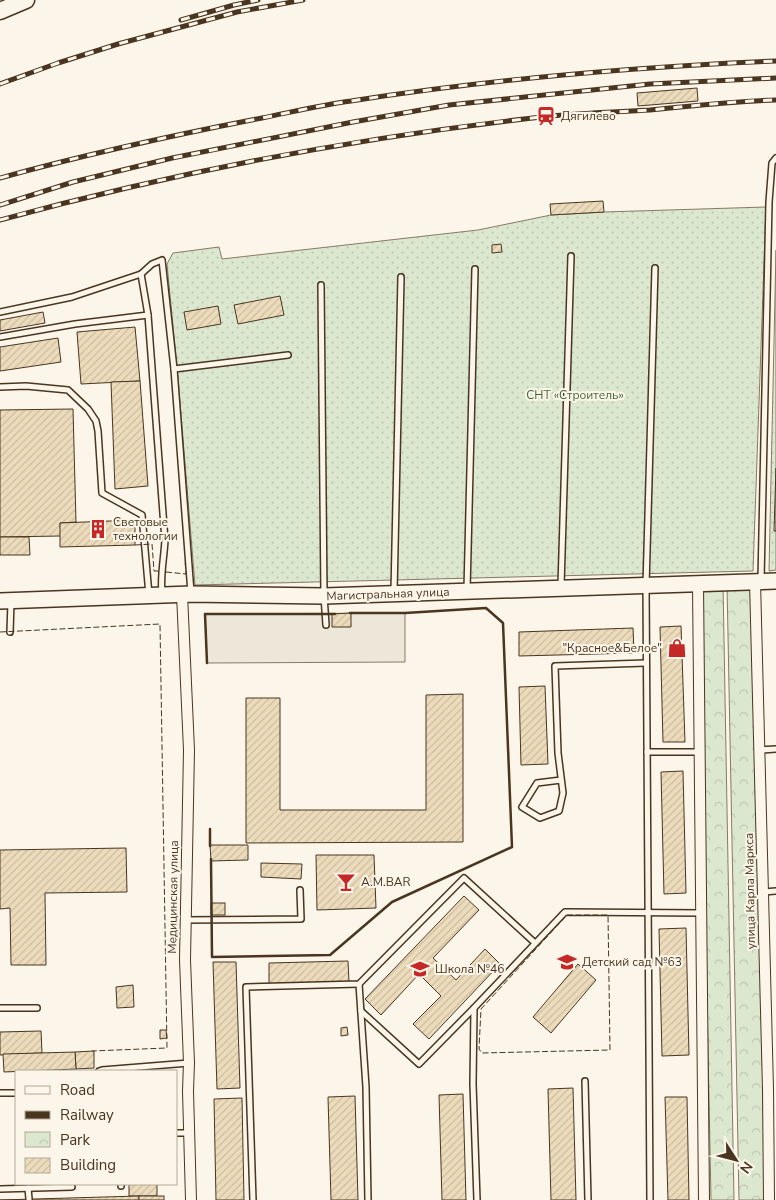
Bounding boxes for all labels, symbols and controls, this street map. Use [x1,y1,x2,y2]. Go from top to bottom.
station icon: Дягилево [535,105,557,127]
place label: Дягилево [561,108,616,124]
park label: СНТ «Строитель» [526,387,624,403]
place label: Световые технологии [113,514,178,544]
building icon: Световые технологии [87,518,109,540]
street label: Магистральная улица [326,584,450,604]
shop icon: "Красное&Белое" [666,637,688,659]
place label: "Красное&Белое" [562,640,662,656]
street label: улица Карла Маркса [741,833,759,949]
street label: Медицинская улица [164,840,182,954]
bar icon: А.М.BAR [335,871,357,893]
place label: А.М.BAR [361,874,411,890]
school or university icon: Детский сад №63 [556,951,578,973]
place label: Детский сад №63 [582,954,682,970]
school or university icon: Школа №46 [409,958,431,980]
place label: Школа №46 [435,961,504,977]
legend [15,1070,178,1185]
text: Road [60,1080,95,1100]
text: Railway [60,1105,114,1125]
text: Park [60,1130,90,1150]
north arrow [711,1135,761,1185]
text: Building [60,1155,116,1175]
text: N [735,1158,757,1177]

